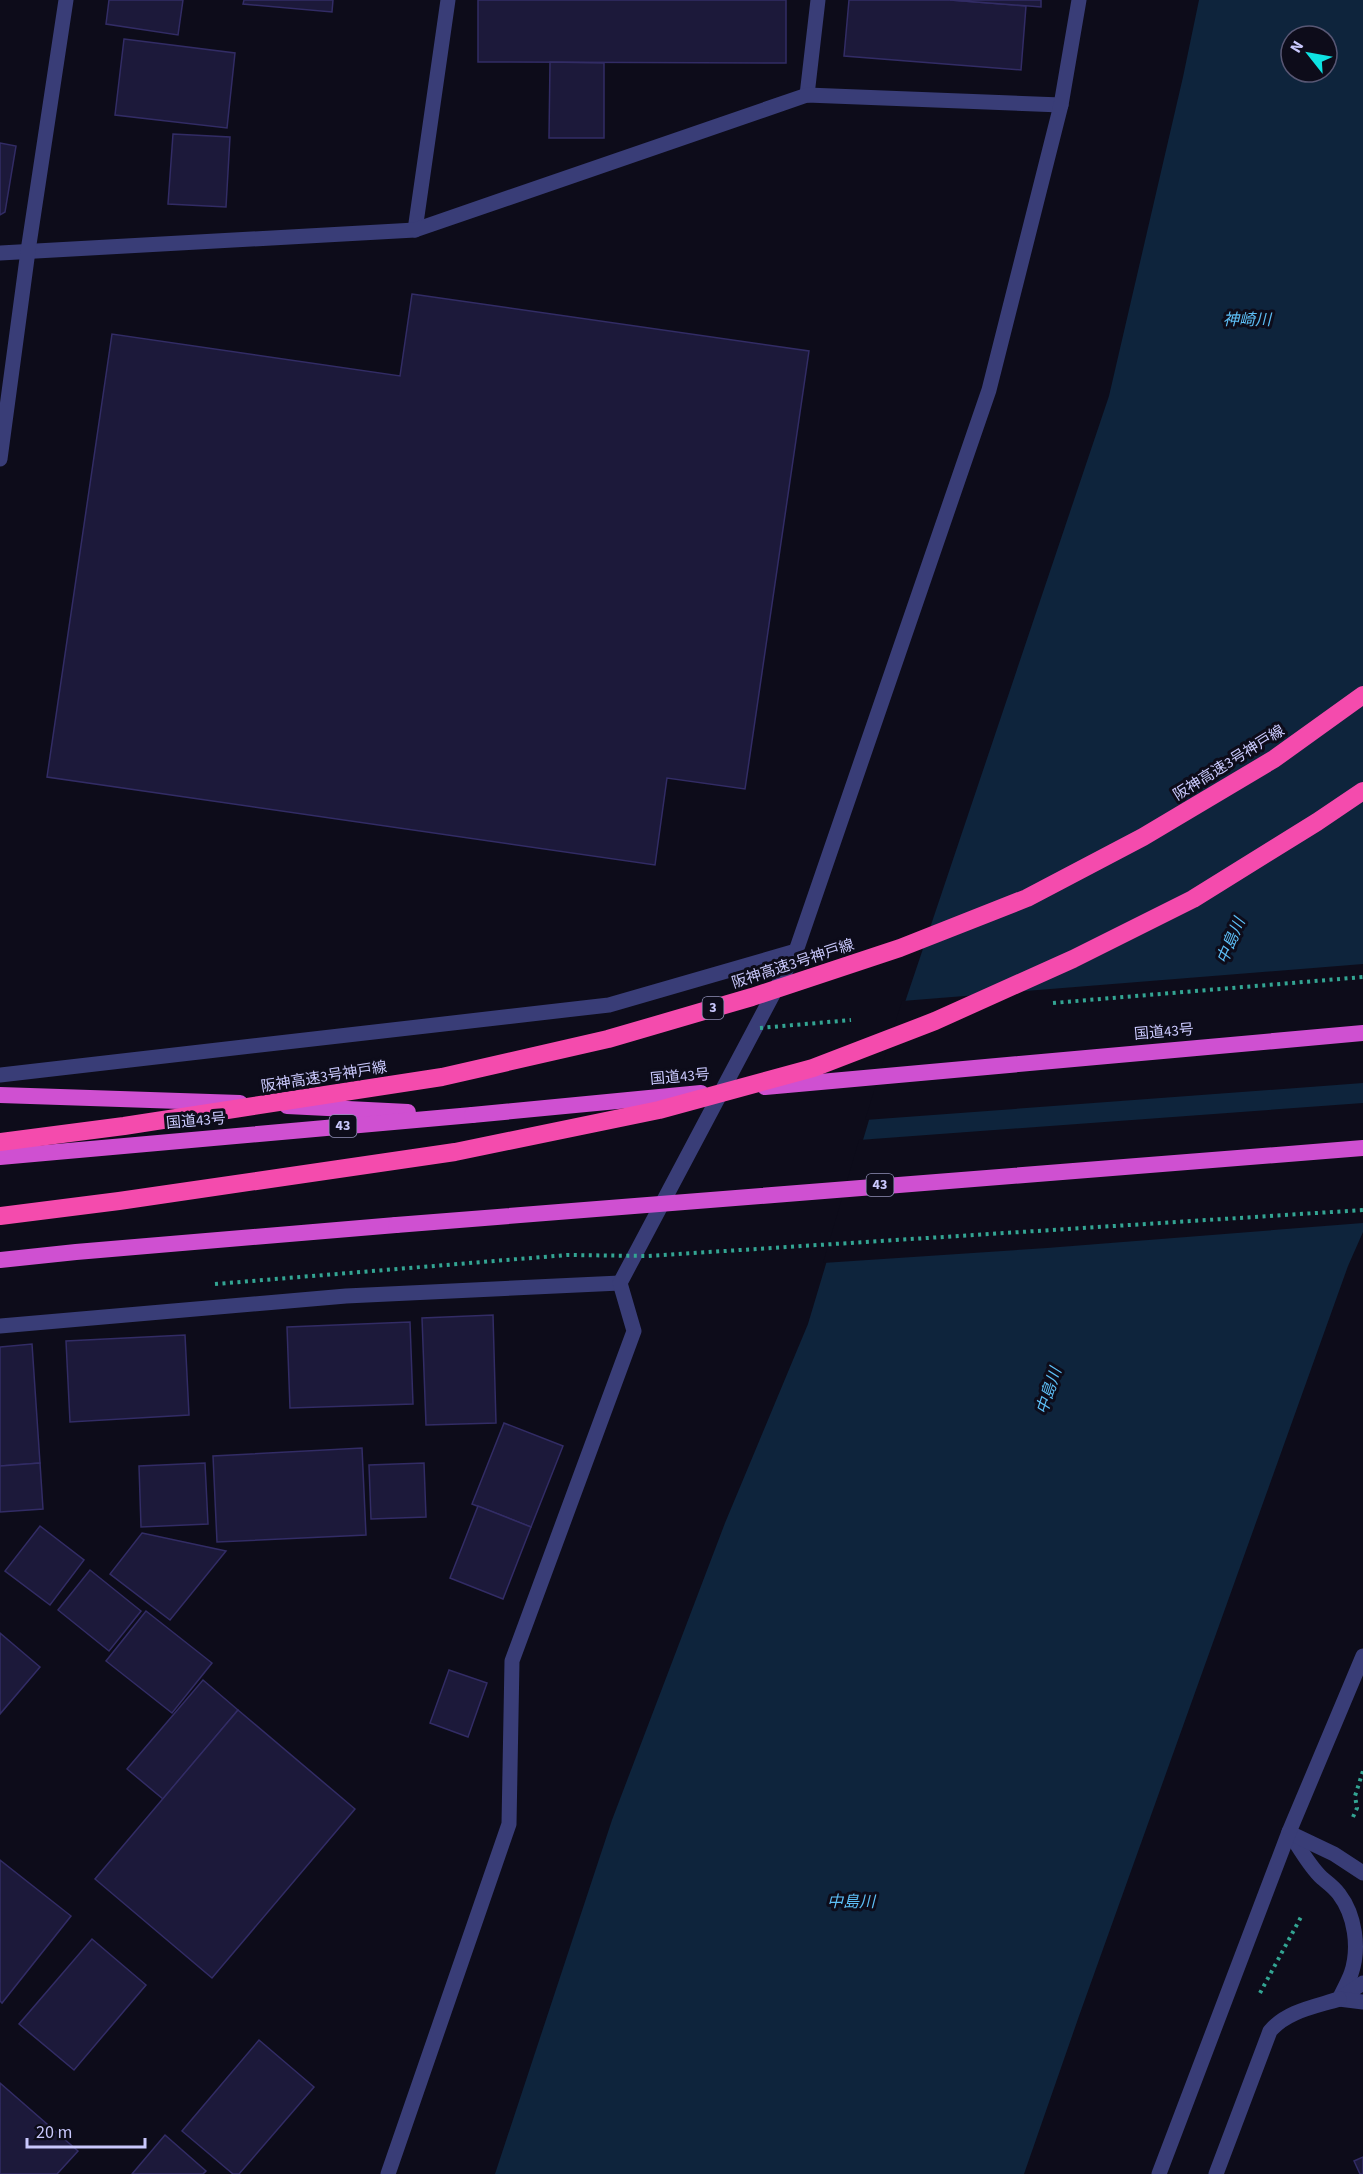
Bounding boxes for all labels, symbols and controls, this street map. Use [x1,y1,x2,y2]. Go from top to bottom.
north arrow [1279,24,1339,84]
text: N [1285,37,1309,57]
water label: 神崎川 [1223,309,1273,331]
street label: 阪神高速3号神戸線 [1169,720,1289,806]
water label: 中島川 [1211,913,1251,967]
street label: 阪神高速3号神戸線 [729,934,857,994]
road number: 3 [702,997,724,1019]
street label: 国道43号 [1133,1019,1195,1045]
street label: 阪神高速3号神戸線 [259,1057,389,1097]
street label: 国道43号 [649,1064,711,1090]
street label: 国道43号 [165,1108,227,1134]
road number: 43 [330,1115,356,1137]
road number: 43 [866,1174,894,1196]
water label: 中島川 [1031,1363,1067,1417]
water label: 中島川 [827,1891,877,1913]
scale bar [27,2111,146,2149]
text: 20 m [36,2120,72,2145]

